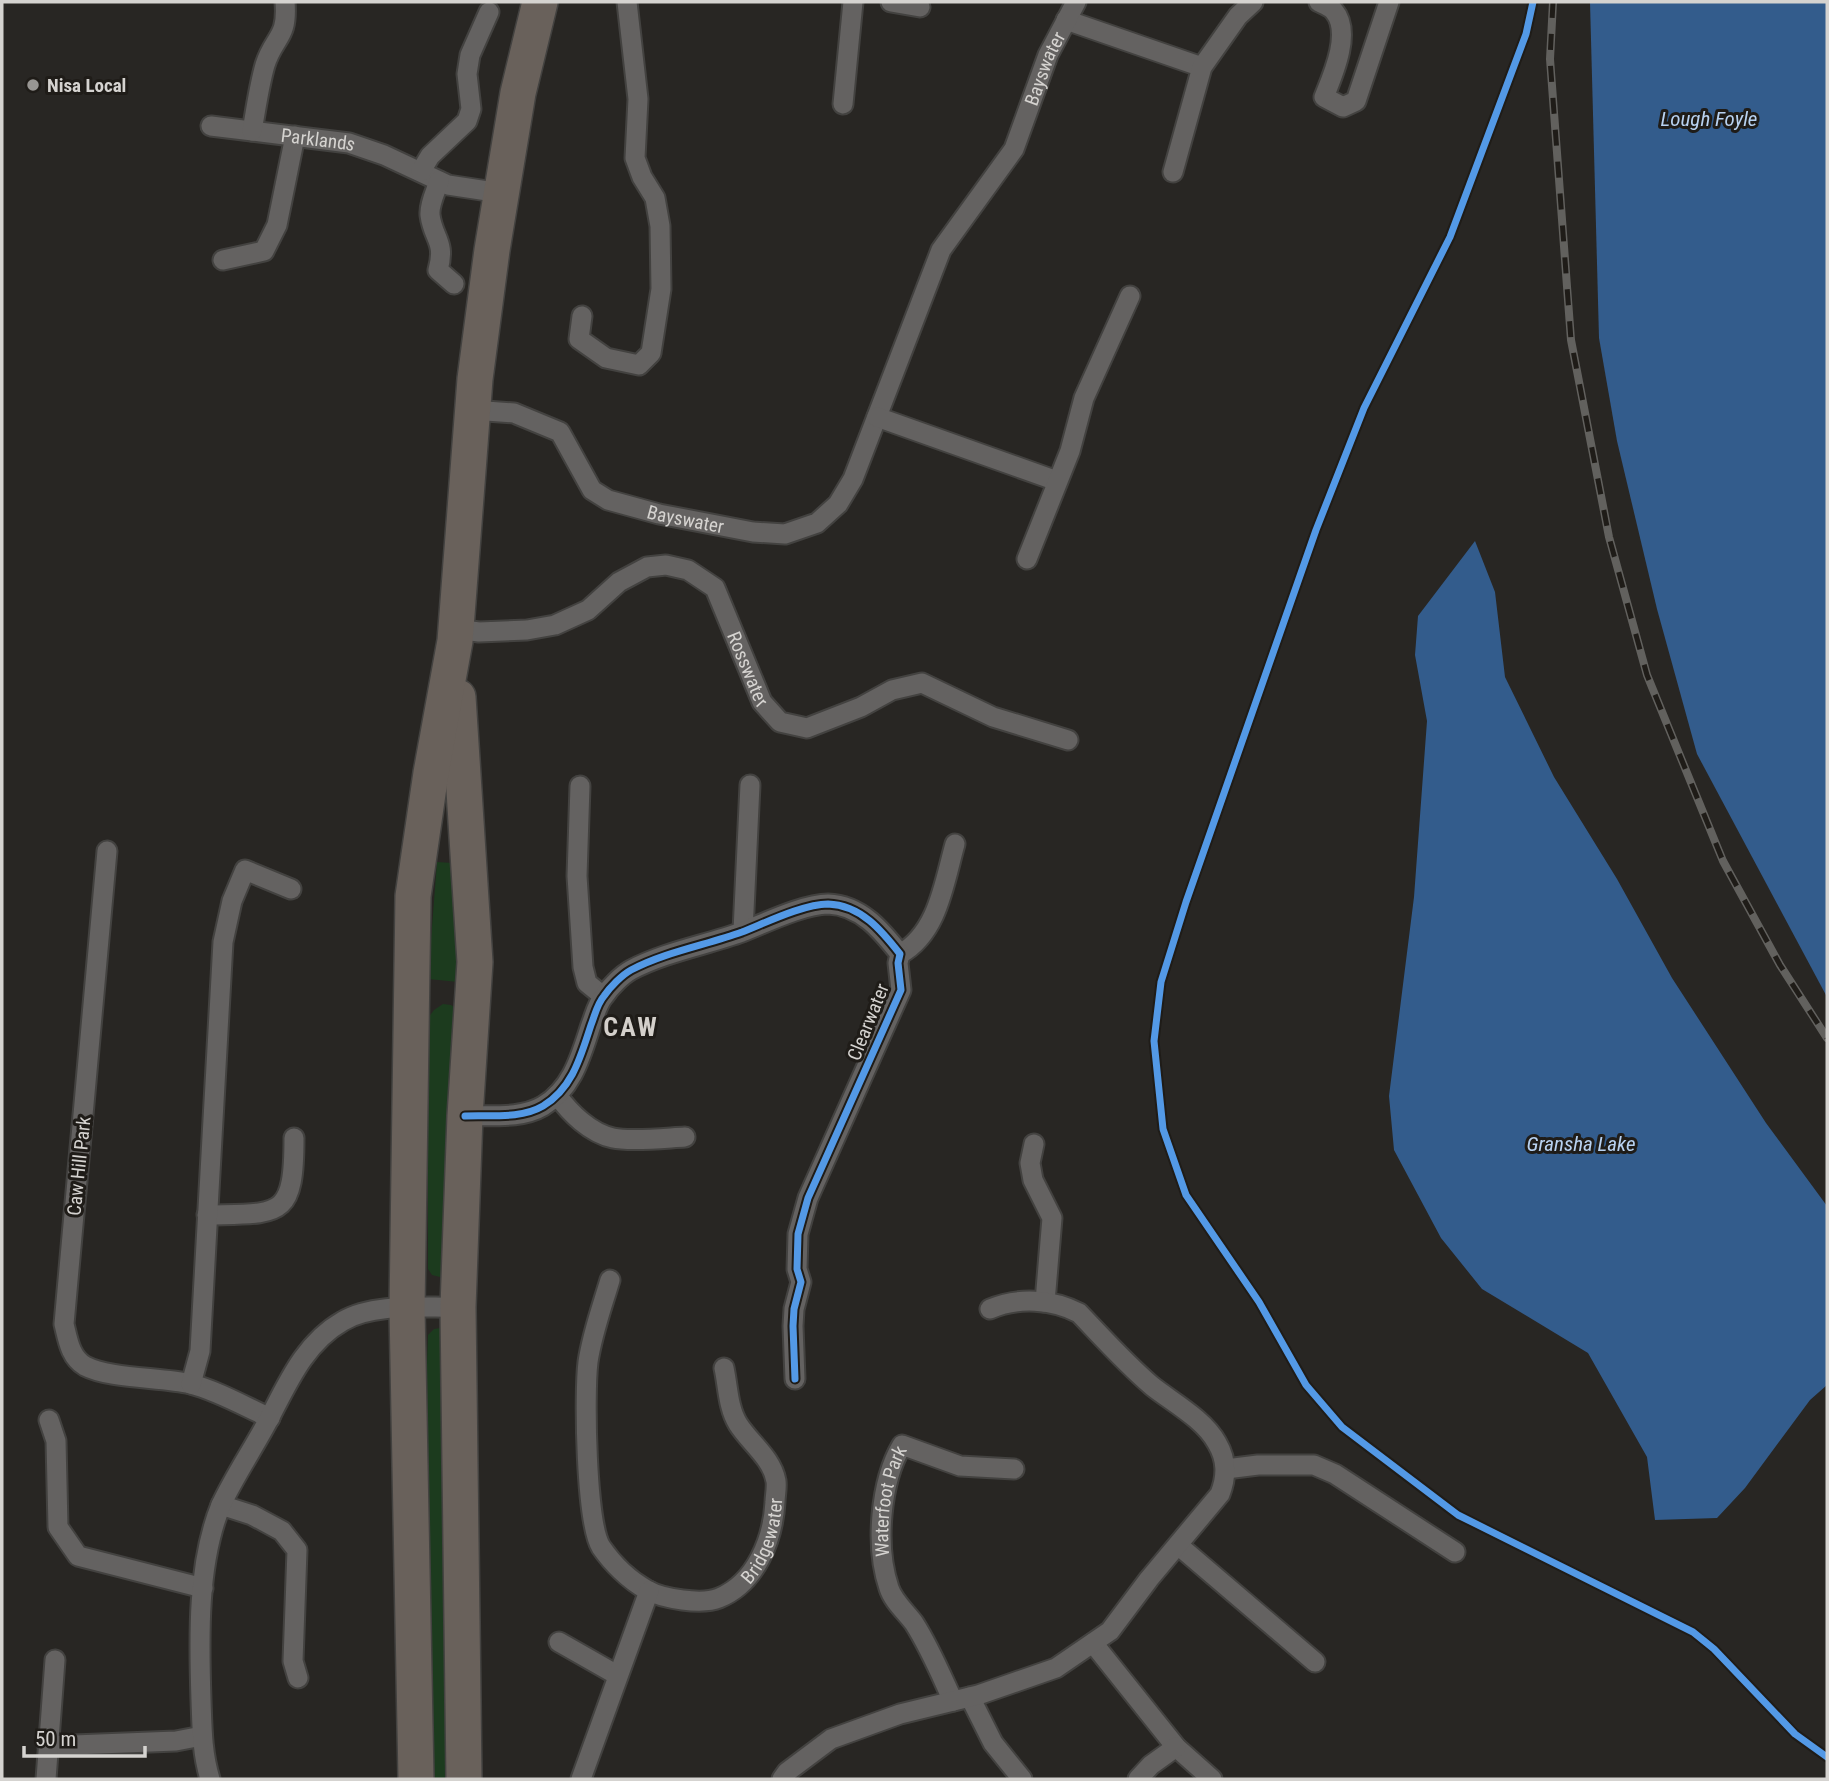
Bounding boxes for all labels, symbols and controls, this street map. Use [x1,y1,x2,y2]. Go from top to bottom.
street label: Bayswater [1019,27,1070,108]
place label: Nisa Local [47,74,126,97]
marker: Nisa Local [25,77,41,93]
water label: Lough Foyle [1661,107,1757,131]
street label: Parklands [280,123,359,156]
street label: Bayswater [645,500,726,538]
street label: Rosswater [723,628,773,712]
street label: Clearwater [842,980,894,1064]
district label: CAW [603,1012,659,1042]
street label: Caw Hill Park [62,1115,96,1217]
water label: Gransha Lake [1526,1132,1636,1156]
street label: Waterfoot Park [870,1441,911,1558]
street label: Bridgewater [736,1497,787,1588]
scale bar [24,1714,145,1758]
text: 50 m [35,1727,76,1751]

